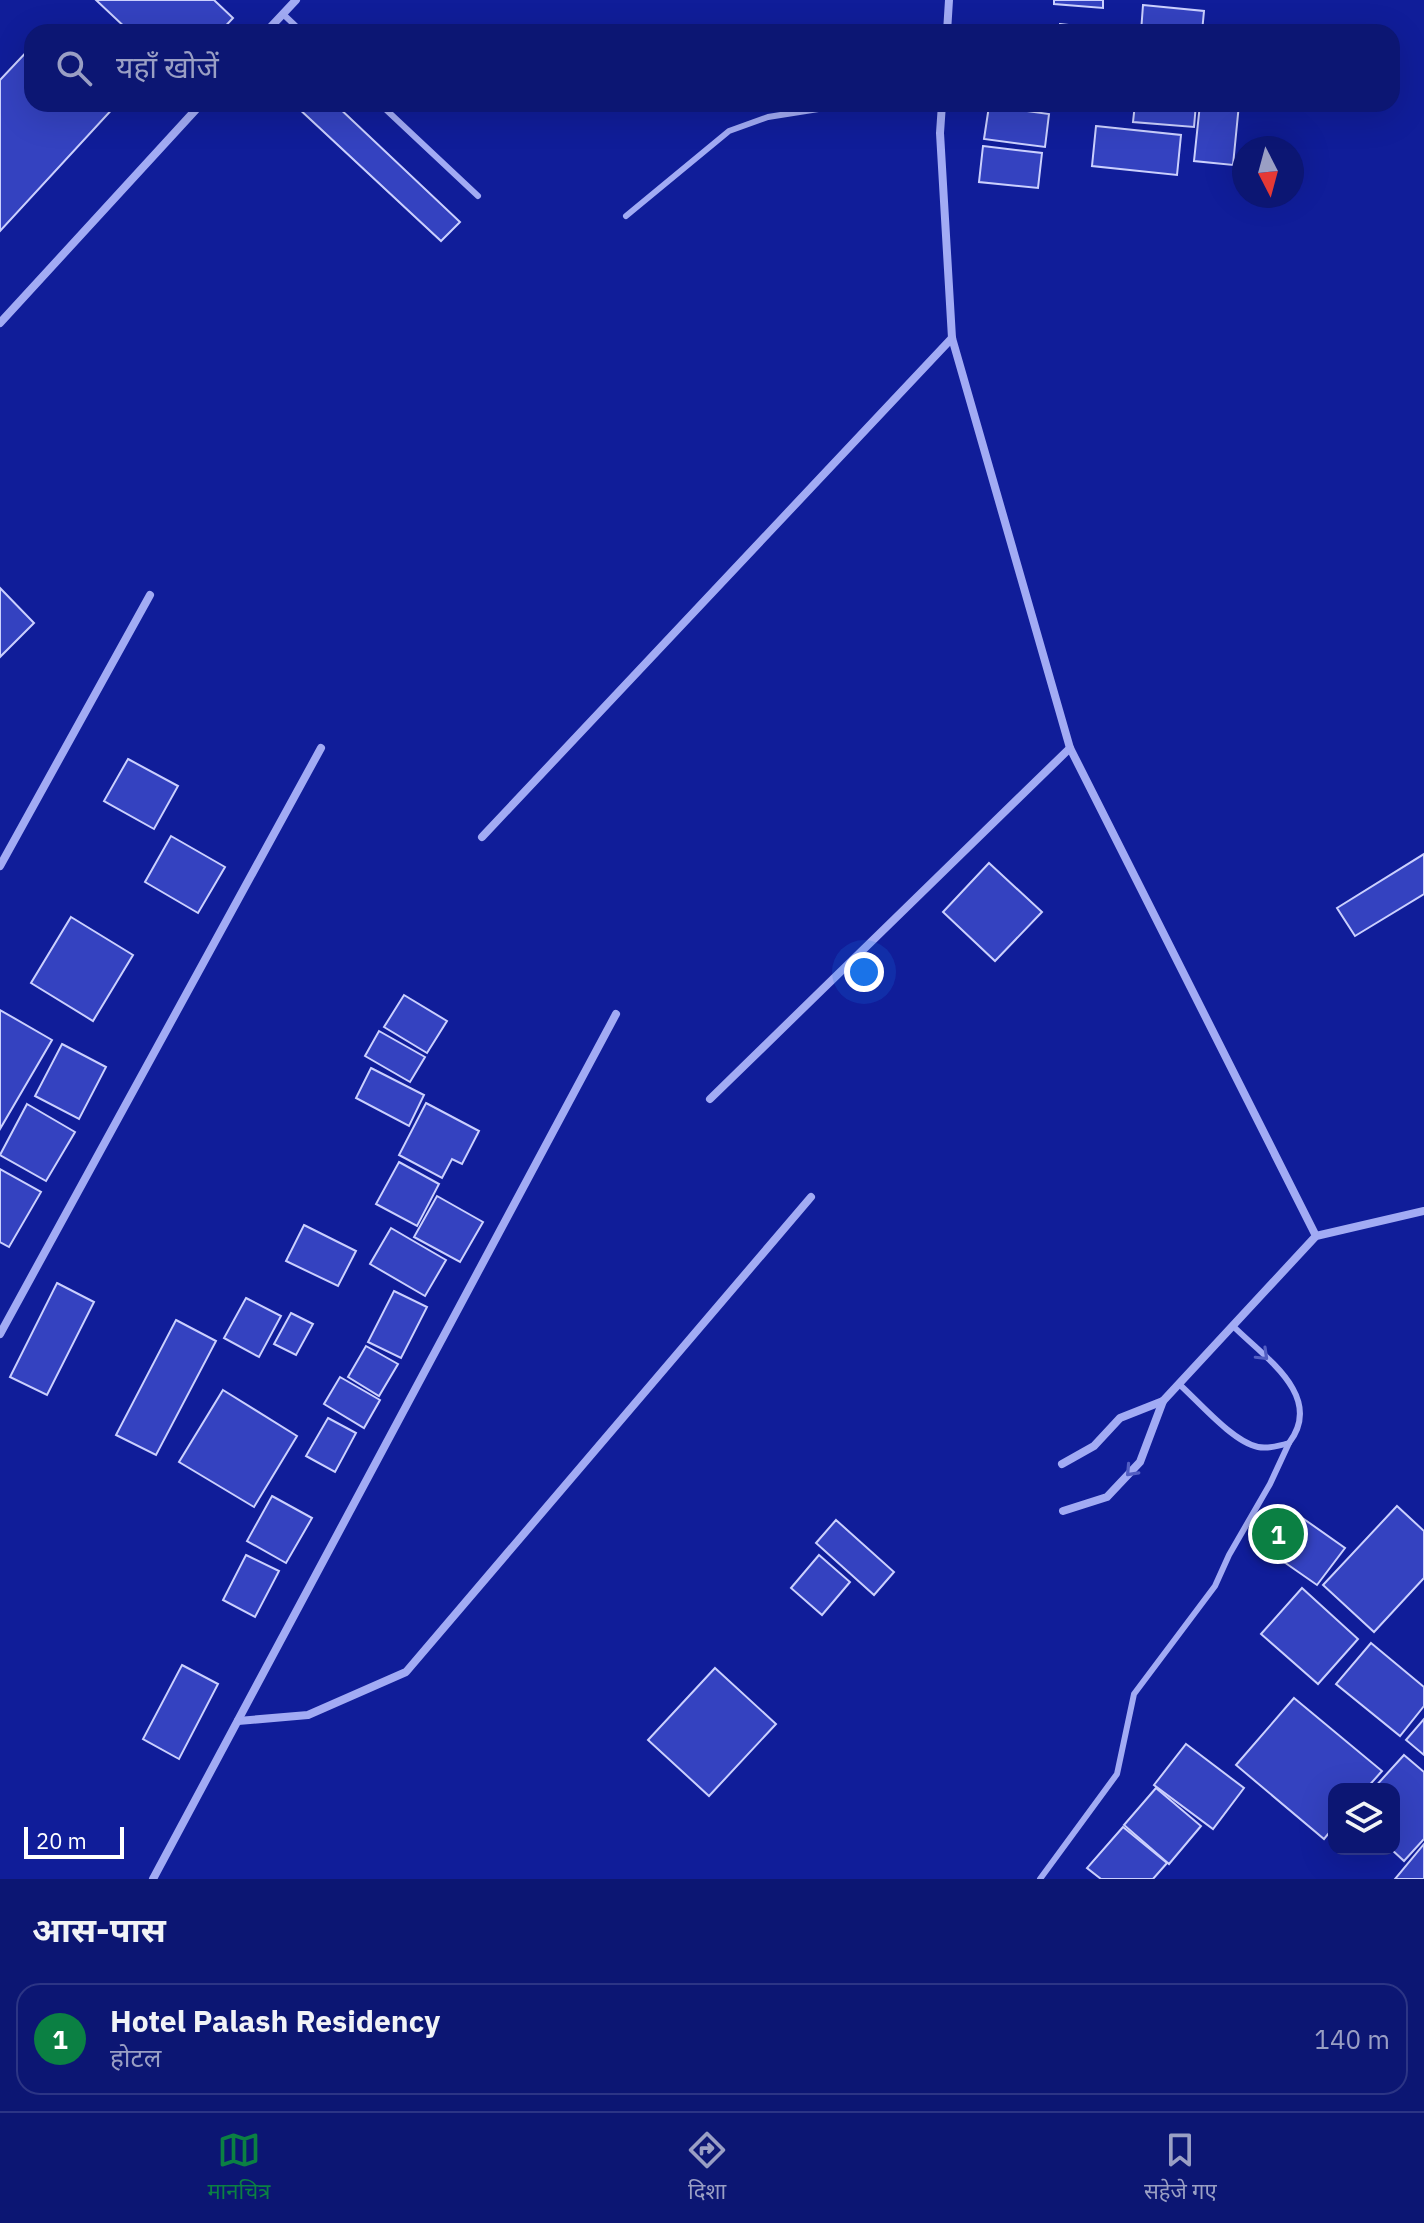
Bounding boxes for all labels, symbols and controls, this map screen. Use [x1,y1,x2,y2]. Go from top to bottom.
search box [24,24,1400,112]
icon: search [52,46,96,90]
text: यहाँ खोजें [116,47,219,86]
north arrow [1232,136,1304,208]
your location [844,952,884,992]
one-way arrow [1254,1346,1268,1361]
one-way arrow [1126,1462,1141,1476]
pin: 1 [1252,1504,1304,1564]
map controls [1328,1783,1400,1855]
button: layers [1328,1783,1400,1855]
scale bar [24,1823,124,1859]
text: 20 m [36,1826,87,1855]
text: आस-पास [32,1907,166,1951]
text: Hotel Palash Residency [110,2001,440,2040]
text: 1 [52,2022,68,2056]
text: 140 m [1314,2022,1390,2056]
text: होटल [110,2040,161,2074]
tab: मानचित्र [207,2128,270,2208]
tab: दिशा [685,2128,729,2208]
tab: सहेजे गए [1144,2128,1217,2208]

